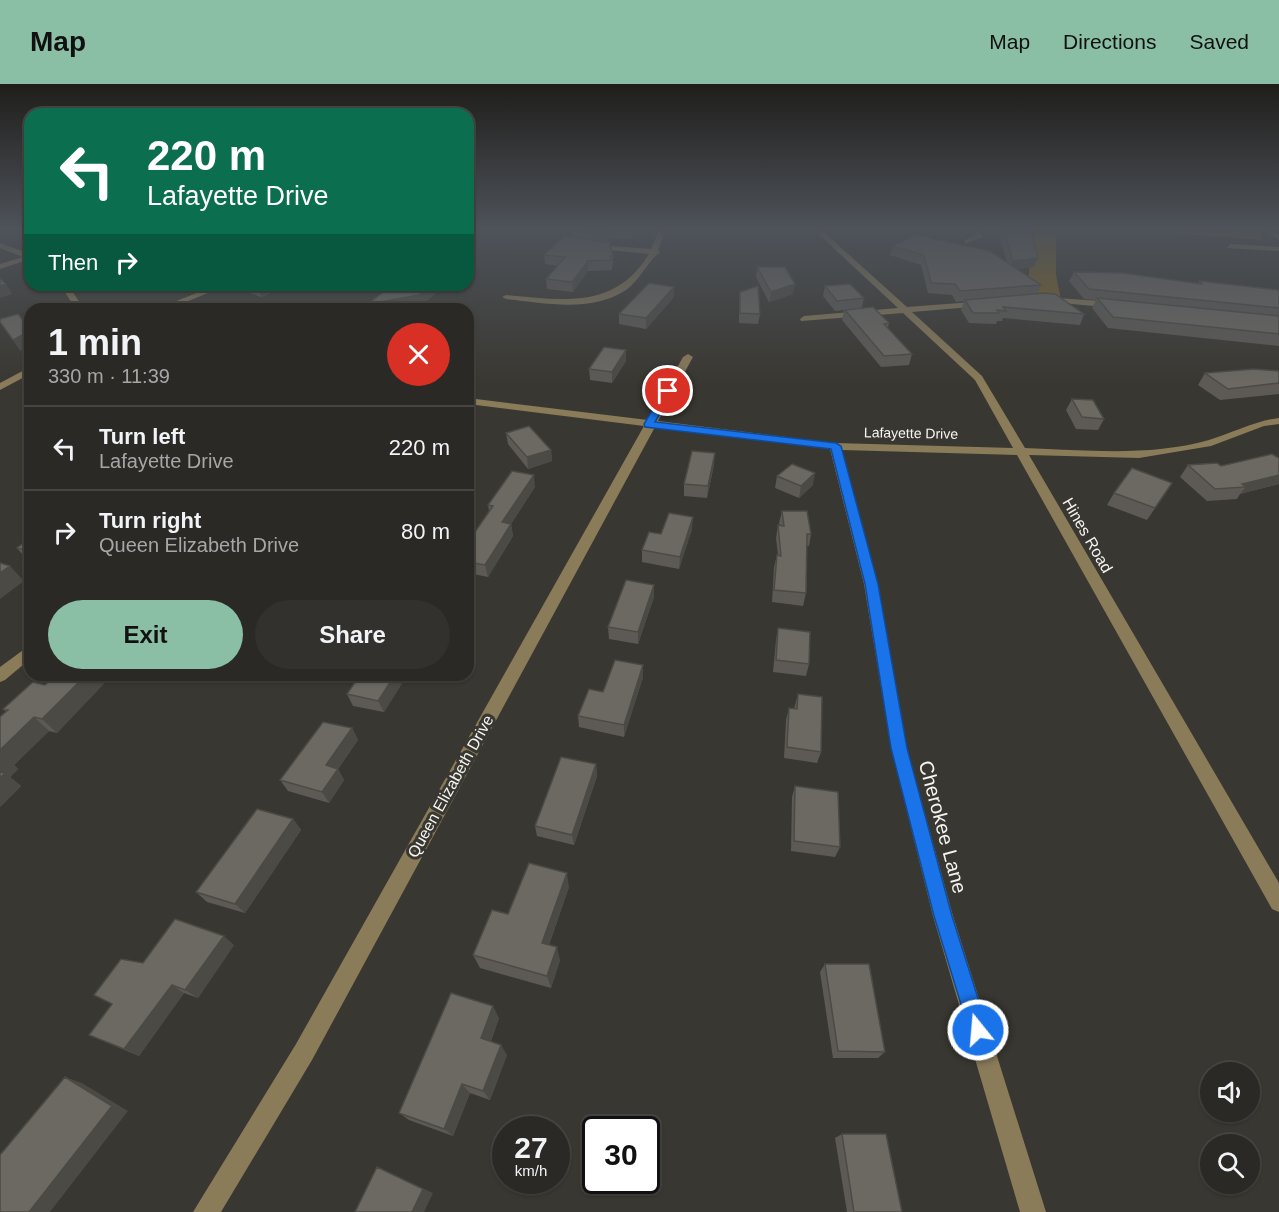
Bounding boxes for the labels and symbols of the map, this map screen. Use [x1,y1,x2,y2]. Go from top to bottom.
pin [642,365,693,416]
street label: Lafayette Drive [864,424,958,442]
street label: Hines Road [1059,495,1116,576]
street label: Queen Elizabeth Drive [404,712,497,860]
street label: Cherokee Lane [915,758,971,896]
position arrow [946,998,1010,1062]
speed limit sign: 30 [582,1116,660,1194]

